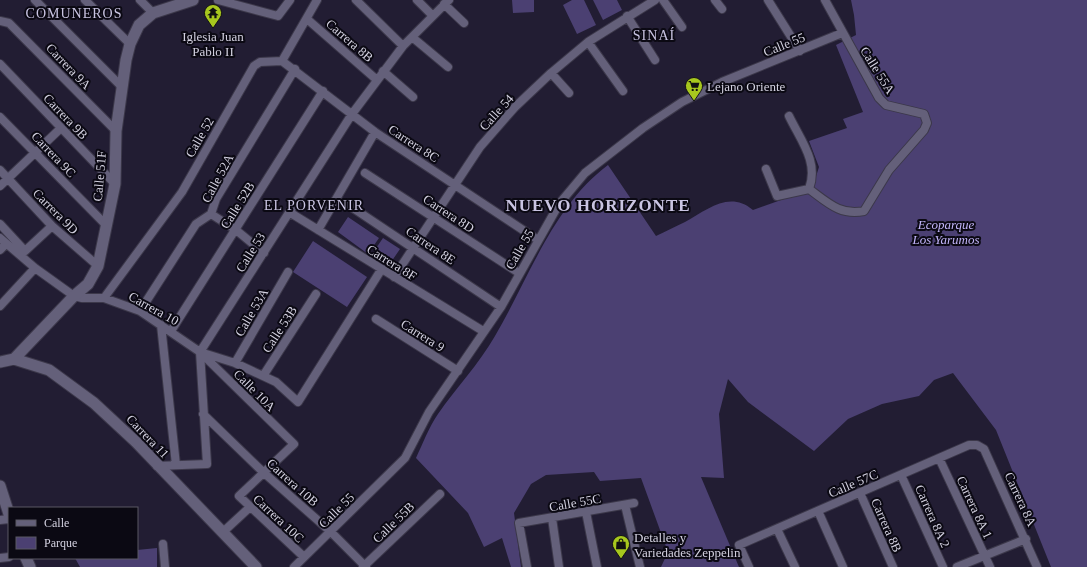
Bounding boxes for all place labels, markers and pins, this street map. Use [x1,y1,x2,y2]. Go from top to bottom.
temple icon: Iglesia Juan Pablo II [203,3,223,28]
place label: Iglesia Juan Pablo II [182,29,244,59]
supermarket icon: Lejano Oriente [684,76,704,101]
place label: Lejano Oriente [707,79,786,94]
place label: Detalles y Variedades Zeppelin [634,530,741,560]
shop icon: Detalles y Variedades Zeppelin [611,534,631,559]

